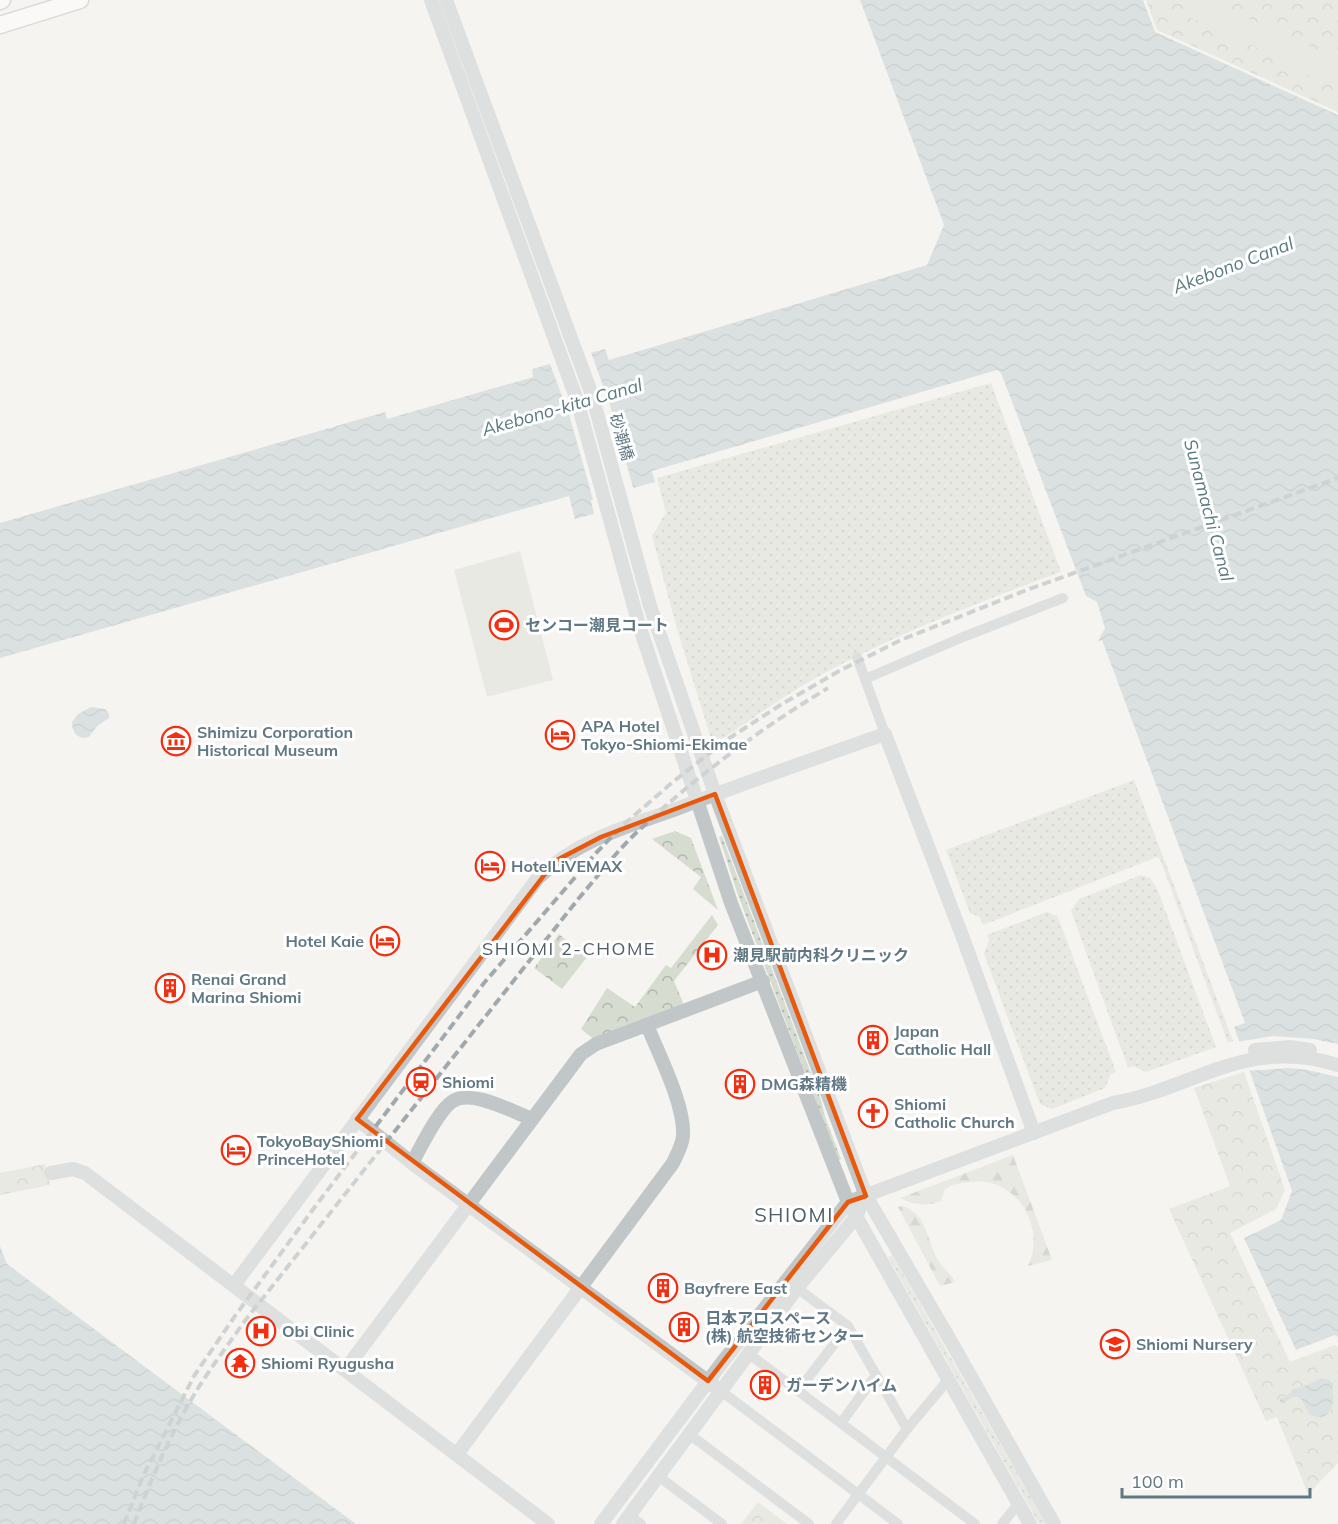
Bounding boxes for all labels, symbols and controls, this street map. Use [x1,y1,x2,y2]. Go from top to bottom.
water label: Akebono Canal [1169,231,1297,299]
water label: Akebono-kita Canal [478,373,646,441]
street label: 砂潮橋 [606,411,638,463]
water label: Sunamachi Canal [1179,436,1239,584]
sports icon: センコー潮見コート [488,609,520,641]
place label: センコー潮見コート [525,615,669,635]
place label: APA Hotel Tokyo-Shiomi-Ekimae [581,716,748,754]
hotel icon: APA Hotel Tokyo-Shiomi-Ekimae [544,719,576,751]
place label: Shimizu Corporation Historical Museum [197,722,353,760]
museum icon: Shimizu Corporation Historical Museum [160,725,192,757]
hotel icon: HotelLiVEMAX [474,850,506,882]
place label: HotelLiVEMAX [511,856,623,876]
hotel icon: Hotel Kaie [369,925,401,957]
place label: Hotel Kaie [285,931,364,951]
district label: SHIOMI 2-CHOME [482,937,656,960]
hospital icon: 潮見駅前内科クリニック [696,939,728,971]
place label: 潮見駅前内科クリニック [733,945,909,965]
place label: Renai Grand Marina Shiomi [191,969,301,1007]
building icon: Renai Grand Marina Shiomi [154,972,186,1004]
place label: Japan Catholic Hall [894,1021,991,1059]
building icon: Japan Catholic Hall [857,1024,889,1056]
station icon: Shiomi [405,1066,437,1098]
building icon: DMG森精機 [724,1068,756,1100]
place label: Shiomi [442,1072,494,1092]
place label: DMG森精機 [761,1074,847,1094]
place label: Shiomi Catholic Church [894,1094,1015,1132]
church icon: Shiomi Catholic Church [857,1097,889,1129]
place label: TokyoBayShiomi PrinceHotel [257,1131,383,1169]
hotel icon: TokyoBayShiomi PrinceHotel [220,1134,252,1166]
district label: SHIOMI [754,1202,834,1227]
building icon: Bayfrere East [647,1272,679,1304]
place label: Bayfrere East [684,1278,787,1298]
place label: 日本アロスペース (株) 航空技術センター [705,1308,865,1346]
building icon: 日本アロスペース (株) 航空技術センター [668,1311,700,1343]
hospital icon: Obi Clinic [245,1315,277,1347]
place label: Obi Clinic [282,1321,354,1341]
school or university icon: Shiomi Nursery [1099,1328,1131,1360]
place label: Shiomi Nursery [1136,1334,1253,1354]
temple icon: Shiomi Ryugusha [224,1347,256,1379]
place label: Shiomi Ryugusha [261,1353,394,1373]
building icon: ガーデンハイム [749,1369,781,1401]
place label: ガーデンハイム [786,1375,897,1395]
scale bar [1122,1461,1310,1499]
text: 100 m [1131,1470,1184,1493]

